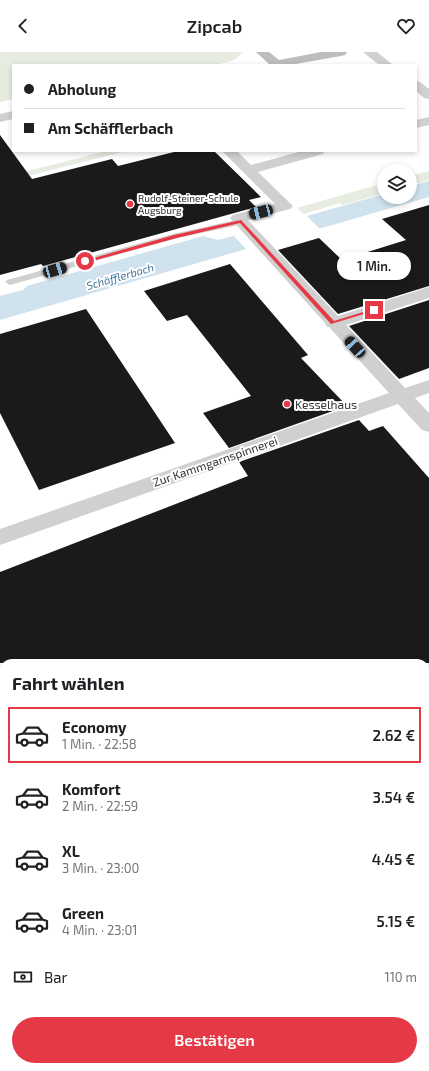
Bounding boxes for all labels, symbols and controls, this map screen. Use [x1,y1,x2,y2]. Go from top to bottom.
icon: back [12,15,34,37]
text: Zipcab [187,15,242,37]
icon: heart [395,15,417,37]
text: Abholung [48,80,116,98]
text: Am Schäfflerbach [48,119,173,137]
map controls [377,164,417,204]
button: layers [377,164,417,204]
place label: Rudolf-Steiner-Schule Augsburg [138,192,239,216]
marker: Rudolf-Steiner-Schule Augsburg [125,199,135,209]
car [248,203,274,221]
route start [76,252,94,270]
callout: 1 Min. [337,252,411,280]
text: 1 Min. [357,258,391,274]
water label: Schäfflerbach [85,260,155,292]
car [42,261,68,279]
route end [365,301,383,319]
car [343,334,367,360]
place label: Kesselhaus [295,397,357,411]
marker: Kesselhaus [282,399,292,409]
street label: Zur Kammgarnspinnerei [151,433,279,489]
text: Fahrt wählen [12,672,125,694]
icon: car [14,717,50,753]
text: Economy [62,718,127,736]
text: 2.62 € [373,726,415,744]
text: 1 Min. · 22:58 [62,736,137,752]
icon: car [14,779,50,815]
text: Komfort [62,780,121,798]
text: 3.54 € [373,788,415,806]
text: 2 Min. · 22:59 [62,798,138,814]
icon: car [14,841,50,877]
text: XL [62,842,80,860]
text: 4.45 € [372,850,415,868]
text: 3 Min. · 23:00 [62,860,139,876]
icon: car [14,903,50,939]
text: Green [62,904,104,922]
text: 5.15 € [377,912,415,930]
text: 4 Min. · 23:01 [62,922,138,938]
icon: cash [12,966,34,988]
text: Bar [44,968,68,986]
text: 110 m [385,969,417,985]
button: Bestätigen [12,1017,417,1063]

